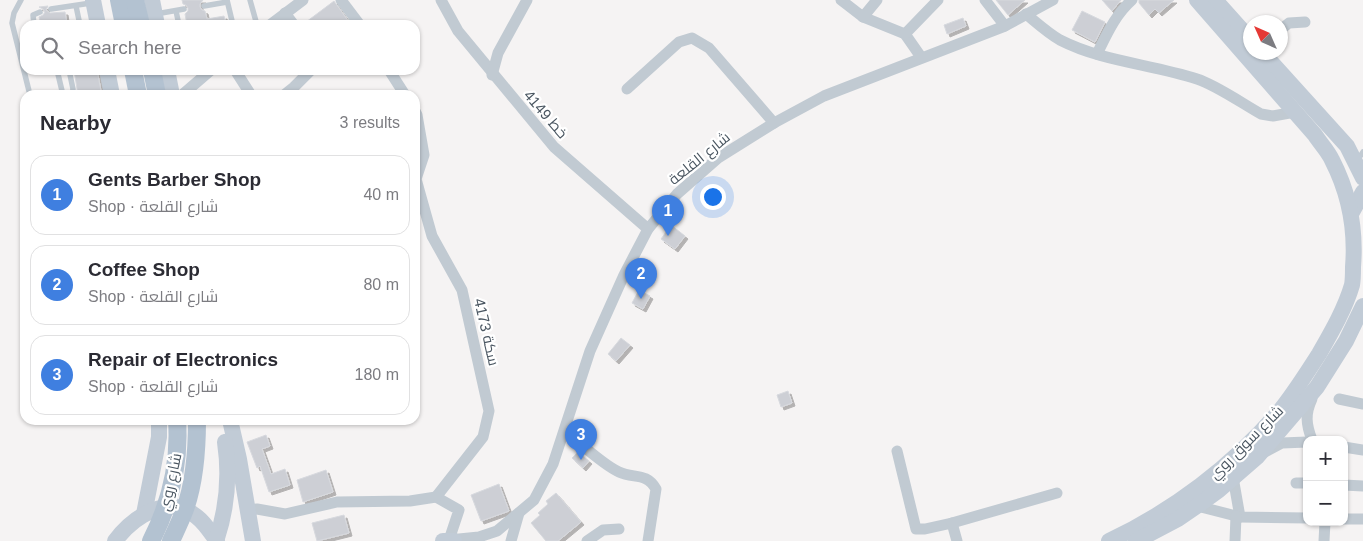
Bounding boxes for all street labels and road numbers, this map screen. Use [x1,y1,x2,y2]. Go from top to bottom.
street label: 4149 خط [521,87,571,141]
street label: شارع القلعة [665,128,735,190]
street label: سكة 4173 [471,297,503,367]
street label: شارع سوق روي [1206,402,1289,485]
street label: شارع روي [156,451,188,513]

